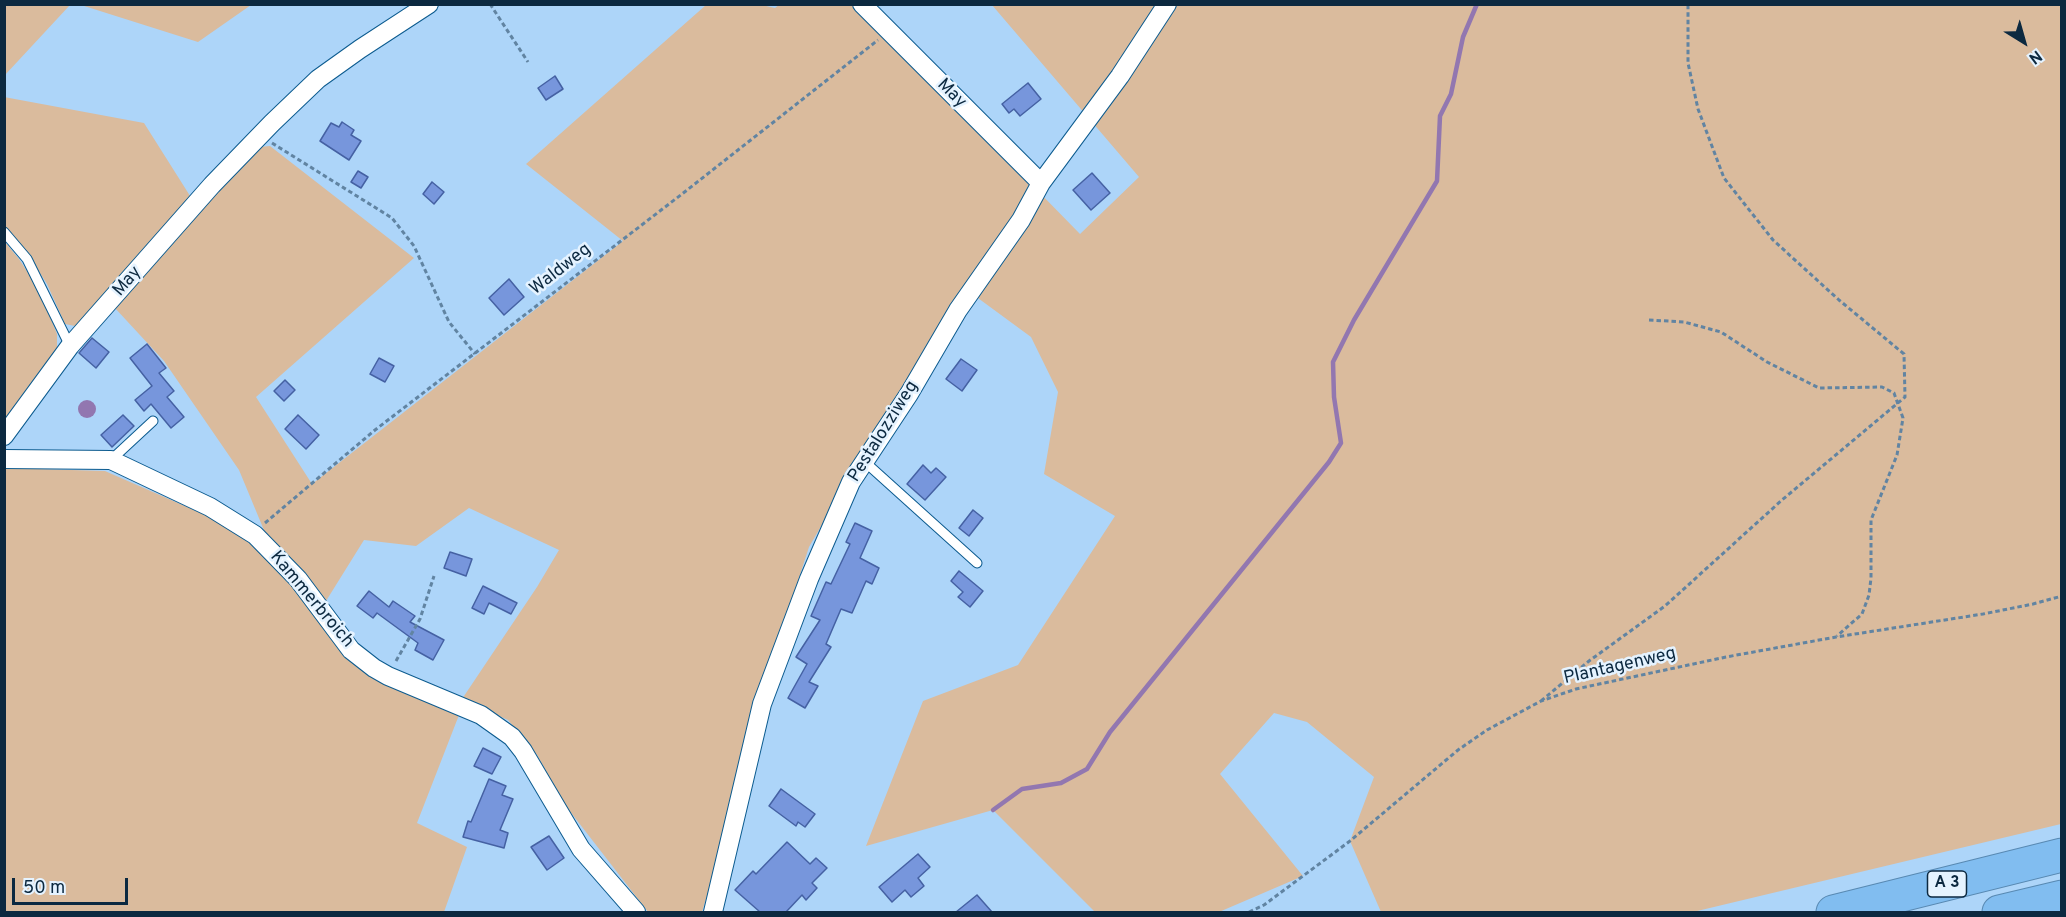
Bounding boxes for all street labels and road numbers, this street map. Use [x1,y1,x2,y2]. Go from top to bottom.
street label: May [932,75,970,113]
street label: Waldweg [526,239,596,301]
street label: May [109,263,147,301]
street label: Pestalozziweg [844,377,924,487]
street label: Kammerbroich [264,547,358,653]
street label: Plantagenweg [1562,644,1678,690]
road number: A 3 [1928,871,1966,897]

